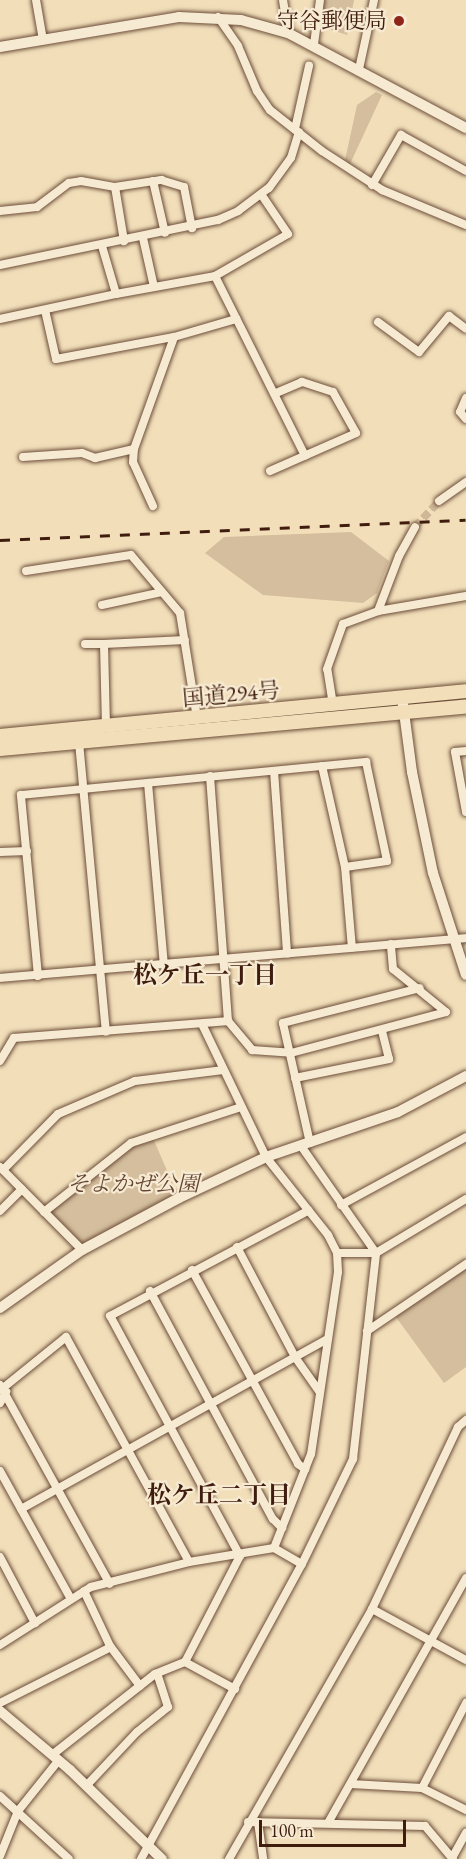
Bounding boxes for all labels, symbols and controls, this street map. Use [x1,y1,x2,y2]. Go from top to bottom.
place label: 守谷郵便局 [277,8,387,34]
marker: 守谷郵便局 [392,14,406,28]
street label: 国道294号 [181,677,281,711]
district label: 松ケ丘一丁目 [133,961,277,989]
park label: そよかぜ公園 [67,1171,199,1197]
district label: 松ケ丘二丁目 [147,1481,291,1509]
scale bar [262,1808,409,1846]
text: 100 m [270,1819,314,1842]

